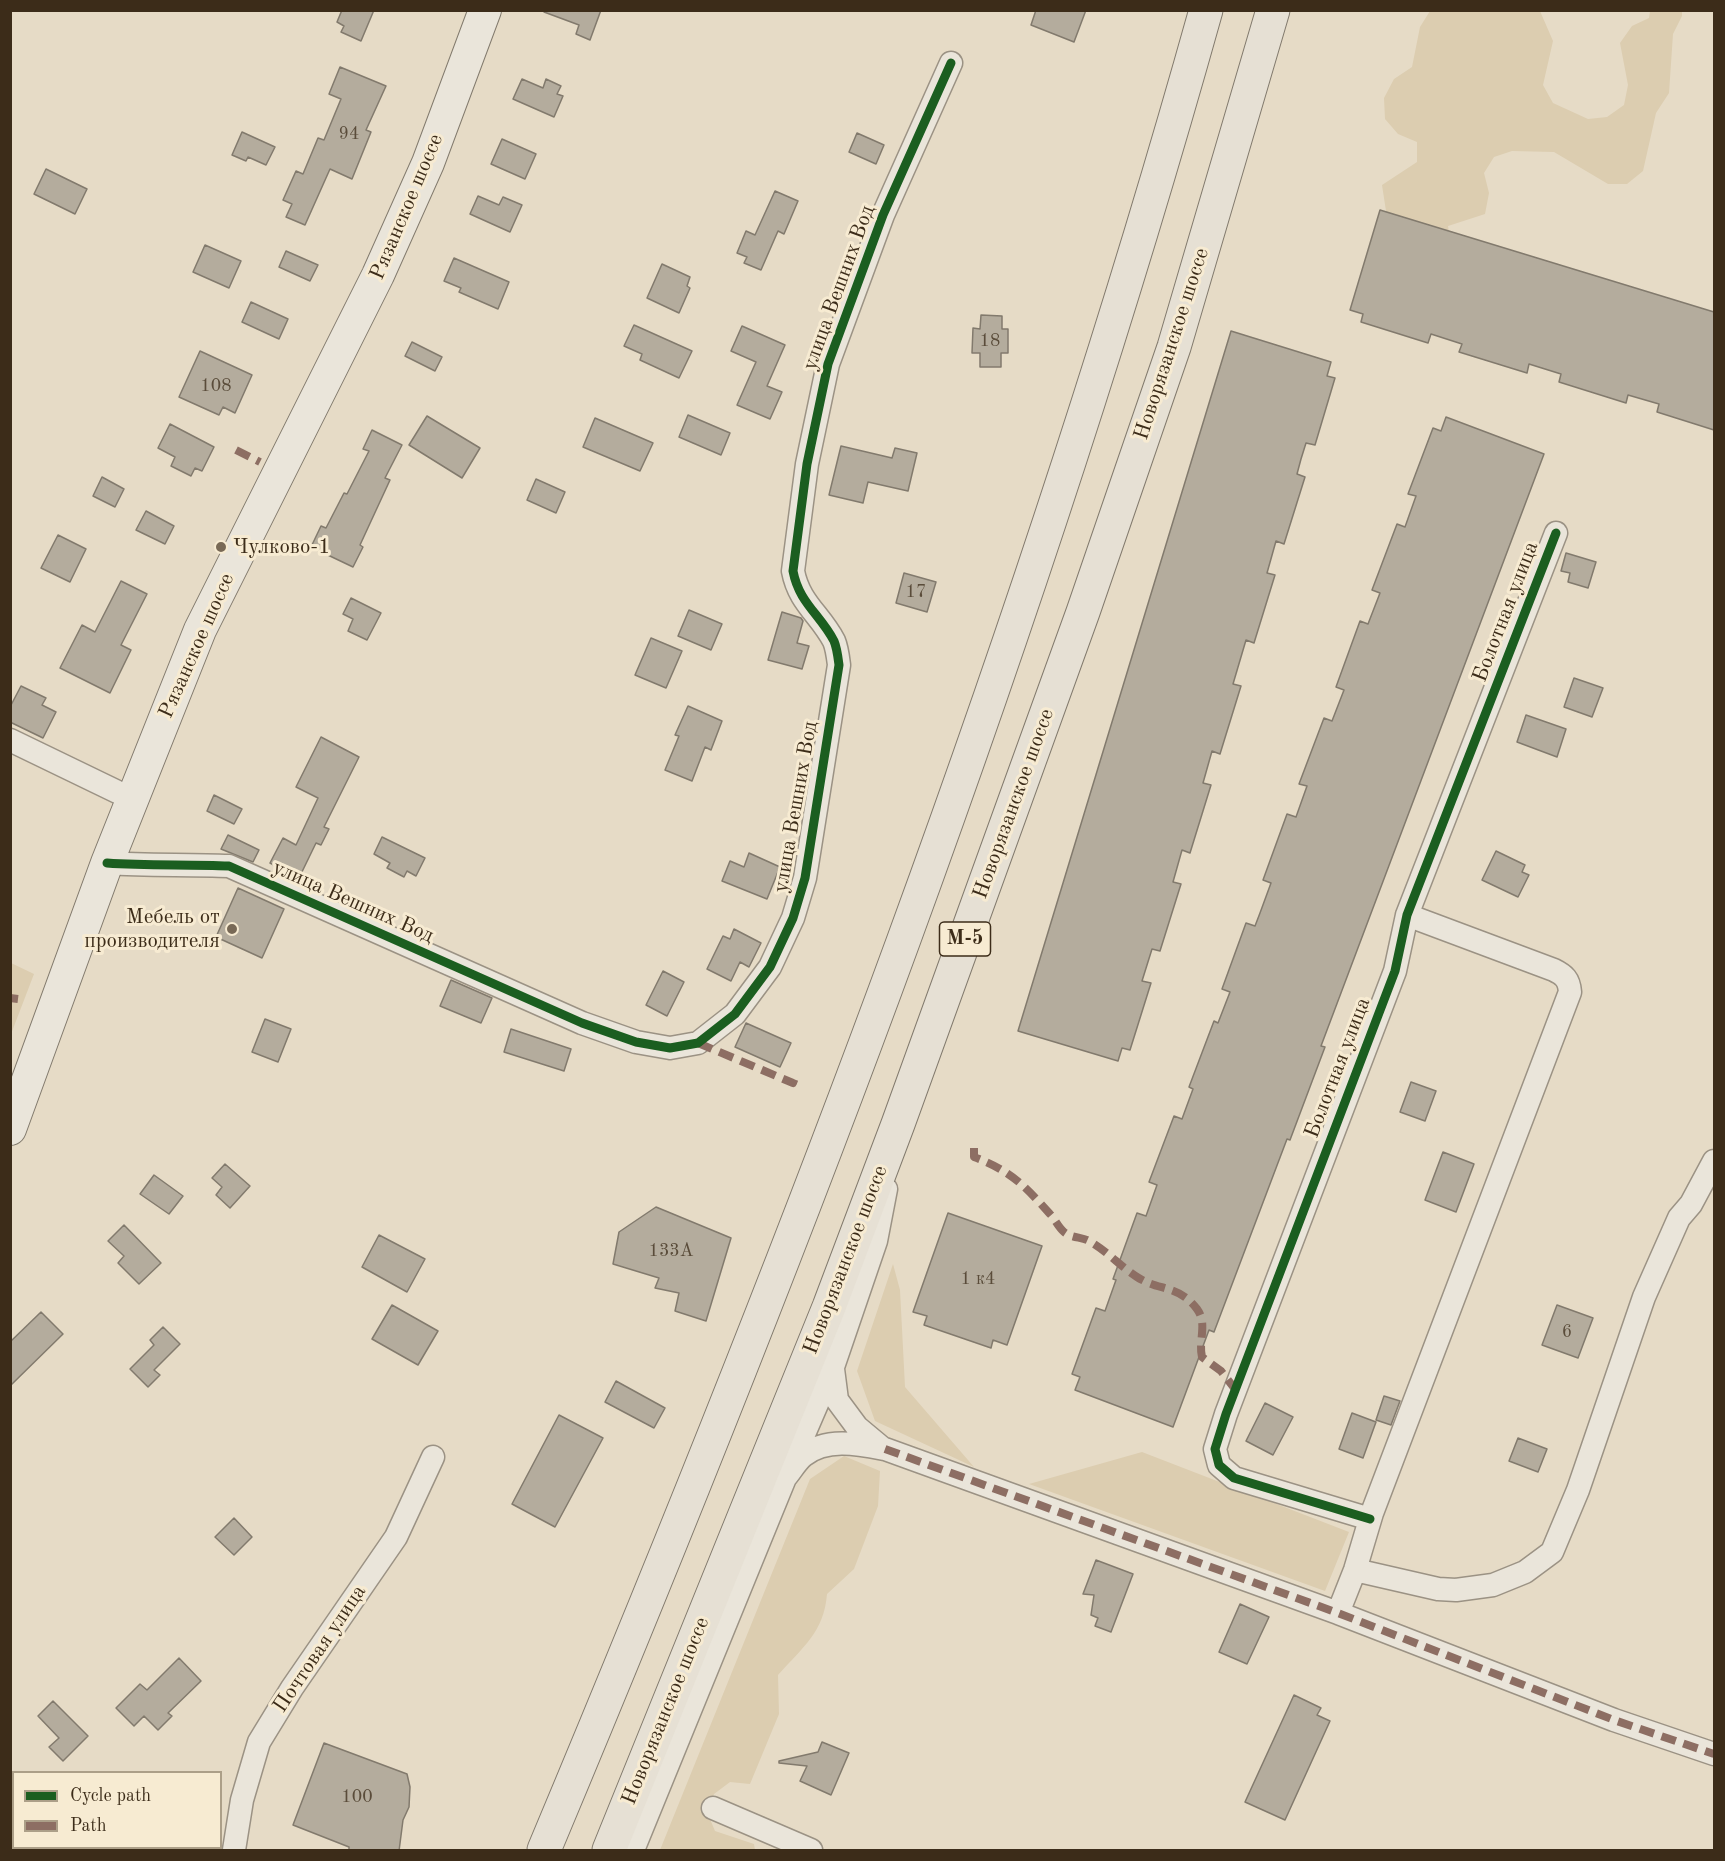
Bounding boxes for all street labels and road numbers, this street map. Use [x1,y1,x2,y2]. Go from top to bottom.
street label: Рязанское шоссе [365,130,449,284]
street label: улица Вешних Вод [797,202,881,374]
street label: Новорязанское шоссе [1129,245,1215,443]
street label: Болотная улица [1468,538,1544,686]
street label: Рязанское шоссе [154,570,240,722]
street label: Новорязанское шоссе [968,706,1060,902]
street label: улица Вешних Вод [768,719,824,895]
street label: улица Вешних Вод [268,855,438,949]
road number: М-5 [940,922,990,956]
street label: Болотная улица [1300,994,1376,1142]
street label: Новорязанское шоссе [798,1162,894,1358]
street label: Почтовая улица [268,1580,372,1718]
street label: Новорязанское шоссе [617,1613,715,1809]

